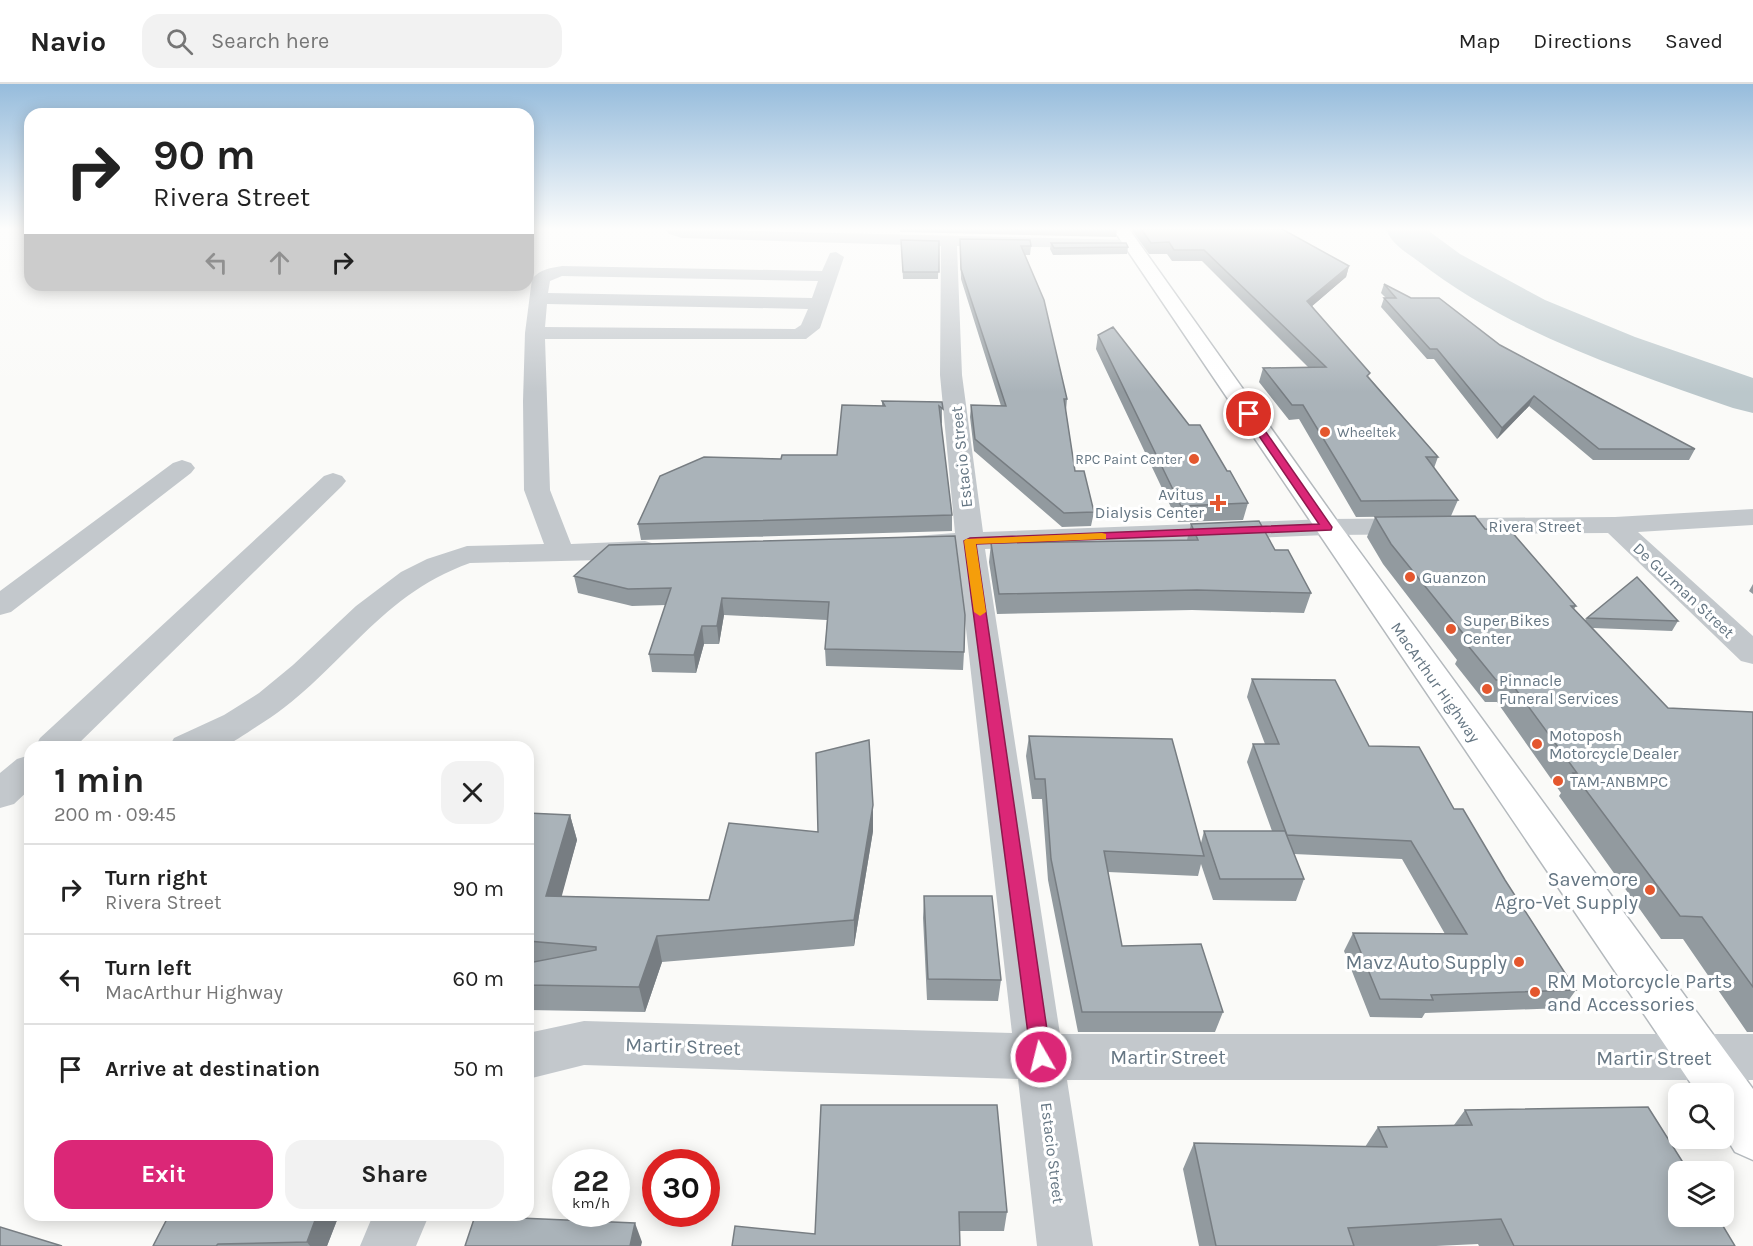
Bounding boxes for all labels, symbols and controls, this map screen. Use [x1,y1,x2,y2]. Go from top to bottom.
search box [142,14,562,68]
text: Navio [30,25,106,58]
icon: search [163,25,196,58]
text: Search here [211,28,329,54]
text: Map [1459,29,1500,53]
text: Directions [1533,29,1632,53]
text: Saved [1665,29,1723,53]
text: 90 m [153,130,256,180]
icon: right [54,132,132,210]
text: Rivera Street [153,181,310,213]
icon: left [200,246,233,279]
icon: ahead [263,246,296,279]
icon: right [326,246,359,279]
pin [1223,388,1274,439]
icon: arrive [1232,397,1265,430]
street label: Estacio Street [947,405,976,509]
place label: Wheeltek [1337,424,1397,441]
marker: Wheeltek [1318,425,1332,439]
place label: RPC Paint Center [1075,451,1183,468]
marker: RPC Paint Center [1187,452,1201,466]
place label: Avitus Dialysis Center [1095,485,1204,522]
marker: Avitus Dialysis Center [1209,494,1227,512]
street label: Rivera Street [1488,517,1582,536]
street label: De Guzman Street [1629,539,1738,642]
place label: Guanzon [1422,568,1486,587]
marker: Guanzon [1403,570,1417,584]
place label: Super Bikes Center [1463,611,1550,648]
street label: MacArthur Highway [1387,618,1485,747]
marker: Super Bikes Center [1444,622,1458,636]
place label: Pinnacle Funeral Services [1499,671,1619,708]
marker: Pinnacle Funeral Services [1480,682,1494,696]
place label: Motoposh Motorcycle Dealer [1549,726,1679,763]
marker: Motoposh Motorcycle Dealer [1530,737,1544,751]
text: 1 min [54,759,144,801]
button: close [441,761,504,824]
place label: TAM-ANBMPC [1570,772,1668,791]
marker: TAM-ANBMPC [1551,774,1565,788]
text: 200 m · 09:45 [54,803,176,826]
text: Turn right [105,865,208,891]
place label: Savemore Agro-Vet Supply [1494,868,1638,914]
icon: right [54,873,87,906]
text: 90 m [452,876,504,902]
marker: Savemore Agro-Vet Supply [1643,883,1657,897]
text: Rivera Street [105,891,221,914]
place label: Mavz Auto Supply [1345,951,1507,974]
text: Turn left [105,955,192,981]
marker: Mavz Auto Supply [1512,955,1526,969]
icon: left [54,963,87,996]
text: 60 m [453,966,504,992]
place label: RM Motorcycle Parts and Accessories [1547,970,1732,1016]
text: MacArthur Highway [105,981,283,1004]
marker: RM Motorcycle Parts and Accessories [1528,985,1542,999]
position arrow [1009,1025,1073,1089]
street label: Martir Street [625,1033,742,1060]
street label: Martir Street [1110,1046,1226,1069]
street label: Martir Street [1596,1047,1712,1070]
icon: arrive [54,1053,87,1086]
text: Arrive at destination [105,1056,320,1082]
text: 50 m [453,1056,504,1082]
map controls [1668,1083,1734,1227]
button: search [1668,1083,1734,1149]
street label: Estacio Street [1037,1101,1068,1205]
button: Exit [54,1140,273,1209]
button: Share [285,1140,504,1209]
speed limit sign: 30 [642,1149,720,1227]
button: layers [1668,1161,1734,1227]
text: 22 [573,1163,609,1199]
text: km/h [572,1194,610,1212]

